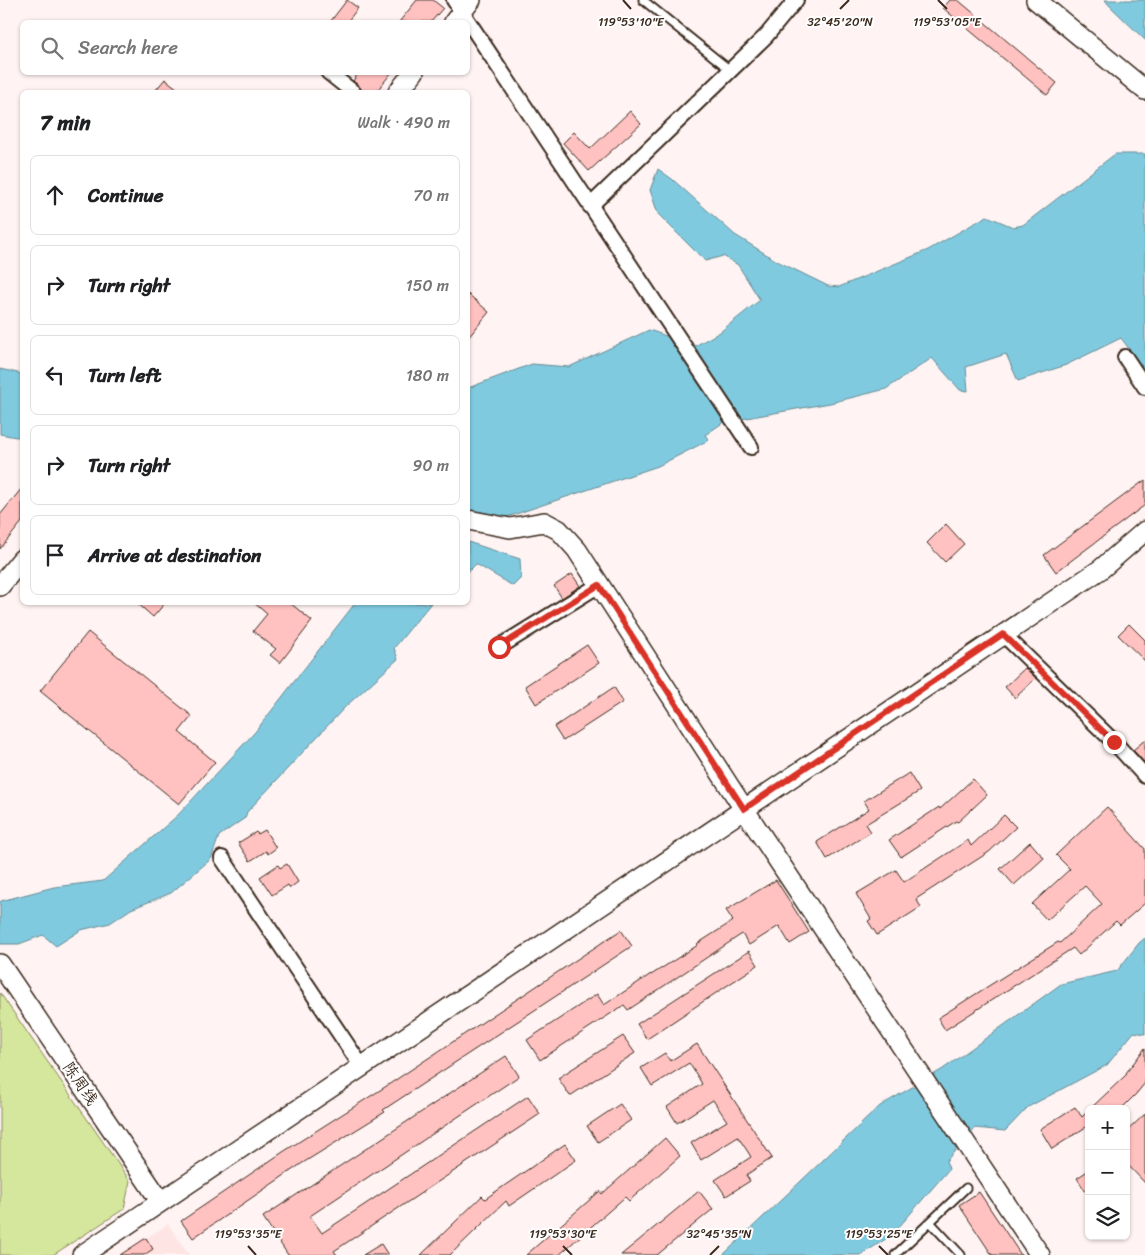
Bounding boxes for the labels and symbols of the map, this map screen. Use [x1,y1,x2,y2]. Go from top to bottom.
text: 119°53'10"E [598,11,665,33]
text: 32°45'20"N [807,11,874,33]
text: 119°53'05"E [913,11,982,33]
route start [488,636,511,659]
route end [1103,731,1126,754]
street label: 陈周线 [55,1055,106,1111]
text: 119°53'35"E [215,1223,283,1245]
text: 119°53'30"E [530,1223,598,1245]
text: 32°45'35"N [686,1223,752,1245]
text: 119°53'25"E [845,1223,914,1245]

